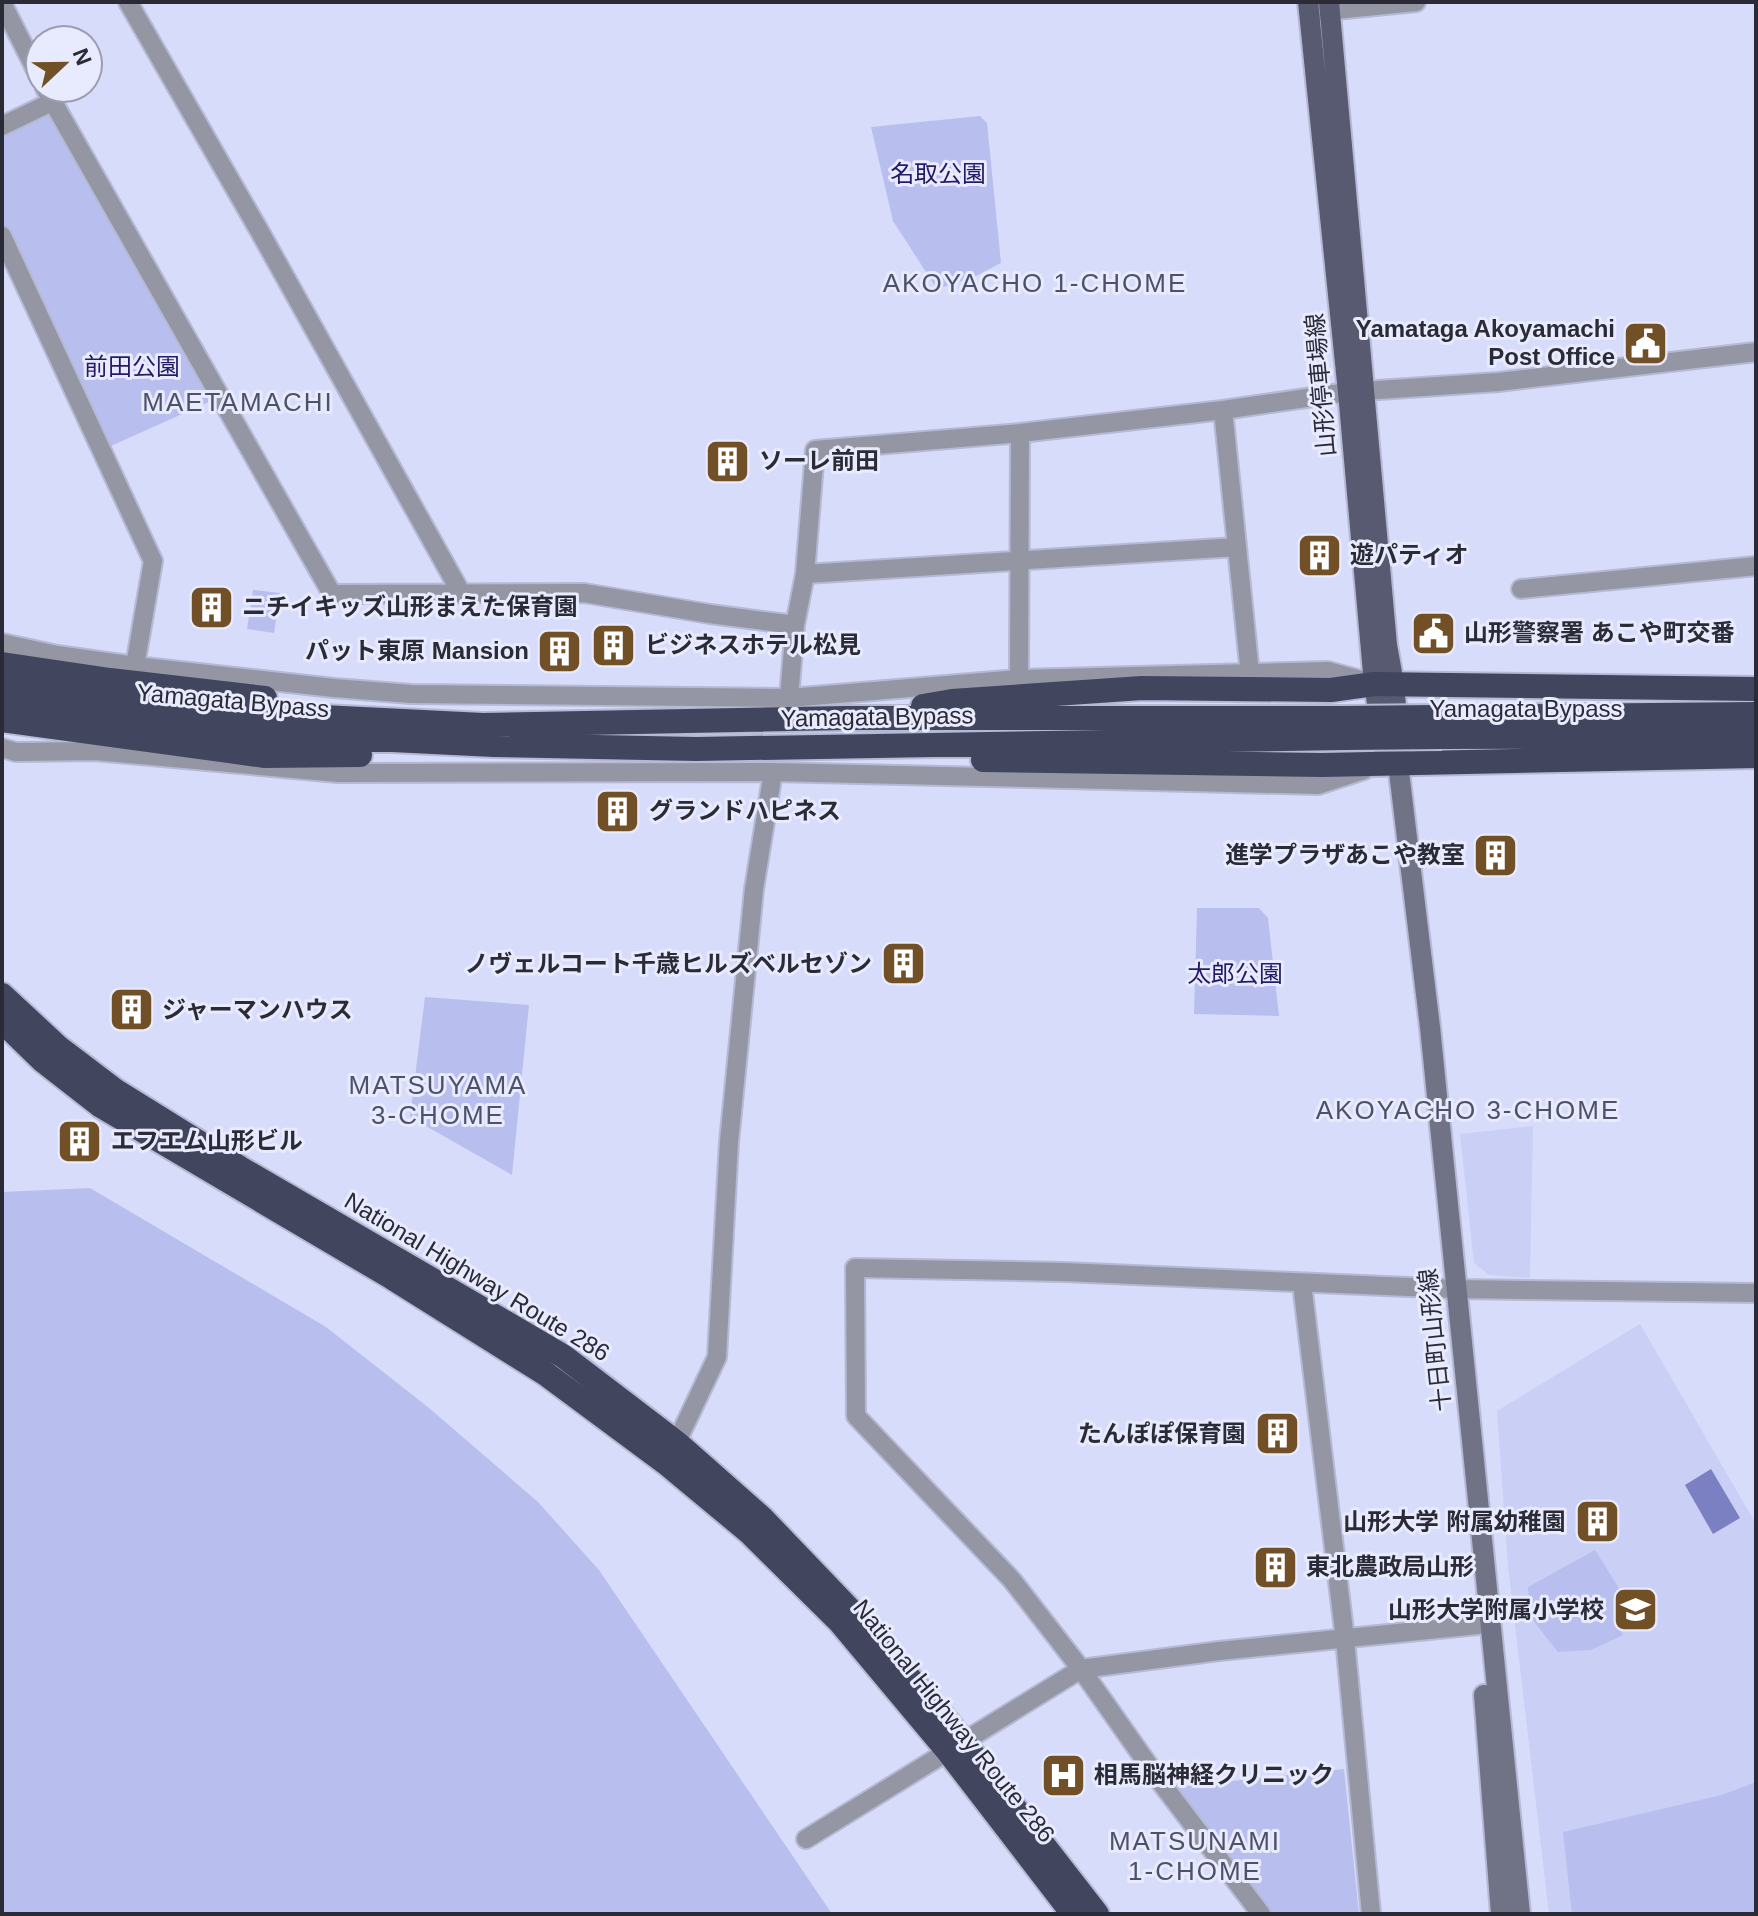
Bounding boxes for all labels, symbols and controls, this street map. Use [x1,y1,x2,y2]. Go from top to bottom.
north arrow [24,24,104,104]
text: N [68,45,97,69]
park label: 名取公園 [890,160,986,187]
district label: AKOYACHO 1-CHOME [883,268,1187,298]
street label: 山形停車場線 [1301,312,1340,458]
place label: Yamataga Akoyamachi Post Office [1356,315,1615,370]
public building icon: Yamataga Akoyamachi Post Office [1622,319,1670,367]
park label: 前田公園 [84,353,180,380]
district label: MAETAMACHI [142,387,334,417]
building icon: ソーレ前田 [704,437,752,485]
place label: ソーレ前田 [759,447,879,474]
building icon: 遊パティオ [1295,531,1343,579]
place label: 遊パティオ [1350,541,1469,568]
building icon: ニチイキッズ山形まえた保育園 [187,583,235,631]
place label: ニチイキッズ山形まえた保育園 [242,593,578,620]
public building icon: 山形警察署 あこや町交番 [1409,609,1457,657]
place label: 山形警察署 あこや町交番 [1464,619,1735,646]
building icon: ビジネスホテル松見 [590,621,638,669]
building icon: パット東原 Mansion [536,627,584,675]
place label: ビジネスホテル松見 [645,631,861,658]
place label: パット東原 Mansion [305,637,529,664]
street label: Yamagata Bypass [136,679,330,722]
street label: Yamagata Bypass [1430,695,1623,722]
street label: Yamagata Bypass [780,701,974,732]
building icon: グランドハピネス [594,787,642,835]
place label: グランドハピネス [649,797,841,824]
building icon: 進学プラザあこや教室 [1472,831,1520,879]
place label: 進学プラザあこや教室 [1225,841,1465,868]
building icon: ノヴェルコート千歳ヒルズベルセゾン [879,940,927,988]
place label: ノヴェルコート千歳ヒルズベルセゾン [464,950,872,977]
park label: 太郎公園 [1187,960,1283,987]
building icon: ジャーマンハウス [107,986,155,1034]
place label: ジャーマンハウス [162,996,353,1023]
district label: MATSUYAMA 3-CHOME [349,1070,527,1130]
district label: AKOYACHO 3-CHOME [1316,1095,1620,1125]
building icon: エフエム山形ビル [56,1117,104,1165]
place label: エフエム山形ビル [111,1127,303,1154]
street label: National Highway Route 286 [340,1187,615,1366]
street label: 十日町山形線 [1414,1267,1455,1413]
building icon: たんぽぽ保育園 [1253,1410,1301,1458]
place label: たんぽぽ保育園 [1078,1420,1246,1447]
building icon: 山形大学 附属幼稚園 [1573,1498,1621,1546]
place label: 山形大学 附属幼稚園 [1343,1508,1566,1535]
building icon: 東北農政局山形 [1251,1543,1299,1591]
place label: 東北農政局山形 [1306,1553,1474,1580]
school or university icon: 山形大学附属小学校 [1611,1586,1659,1634]
street label: National Highway Route 286 [848,1594,1061,1847]
place label: 山形大学附属小学校 [1388,1596,1604,1623]
hospital icon: 相馬脳神経クリニック [1039,1751,1087,1799]
place label: 相馬脳神経クリニック [1094,1761,1334,1788]
district label: MATSUNAMI 1-CHOME [1109,1826,1281,1886]

